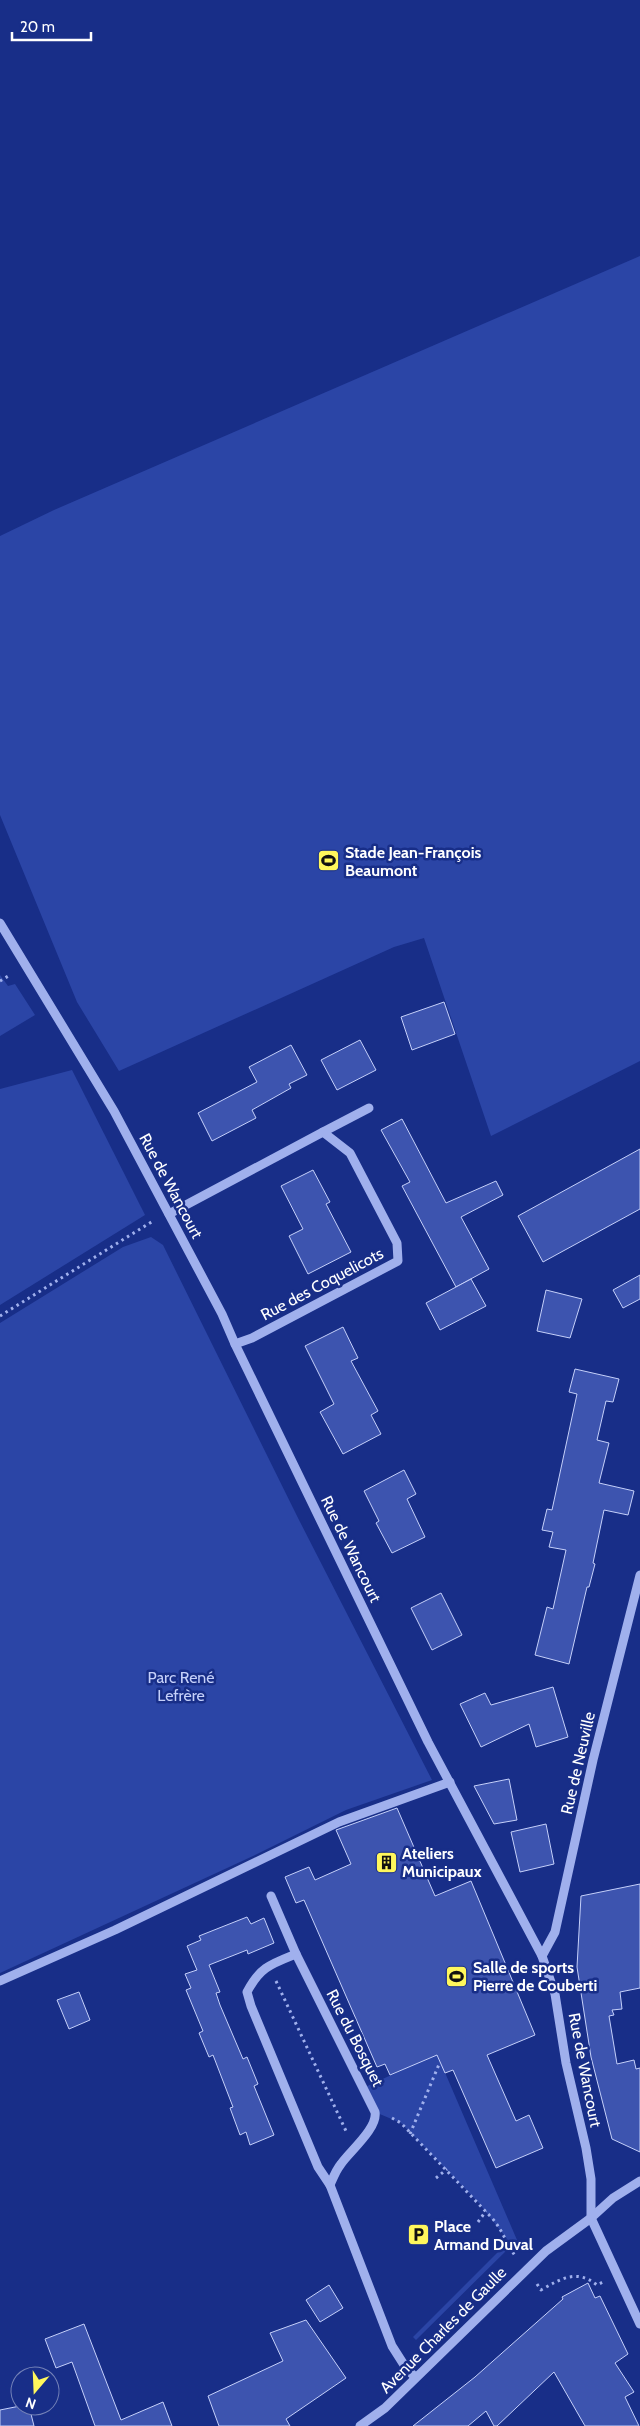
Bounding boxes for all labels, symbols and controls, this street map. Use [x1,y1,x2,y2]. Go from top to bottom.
scale bar [12,10,91,42]
text: 20 m [20,18,55,36]
place label: Stade Jean-François Beaumont [345,843,482,880]
sports icon: Stade Jean-François Beaumont [317,849,341,873]
street label: Rue de Wancourt [135,1130,207,1242]
street label: Rue des Coquelicots [258,1244,387,1324]
street label: Rue de Wancourt [317,1493,385,1606]
park label: Parc René Lefrère [148,1668,215,1705]
street label: Rue de Neuville [557,1710,599,1816]
place label: Ateliers Municipaux [402,1844,482,1881]
building icon: Ateliers Municipaux [374,1850,398,1874]
place label: Salle de sports Pierre de Couberti [473,1958,597,1995]
sports icon: Salle de sports Pierre de Couberti [445,1964,469,1988]
street label: Rue du Bosquet [322,1986,388,2090]
street label: Rue de Wancourt [565,2011,606,2129]
place label: Place Armand Duval [434,2217,533,2254]
parking icon: Place Armand Duval [406,2223,430,2247]
street label: Avenue Charles de Gaulle [376,2263,510,2397]
north arrow [10,2366,60,2416]
text: N [23,2393,38,2413]

